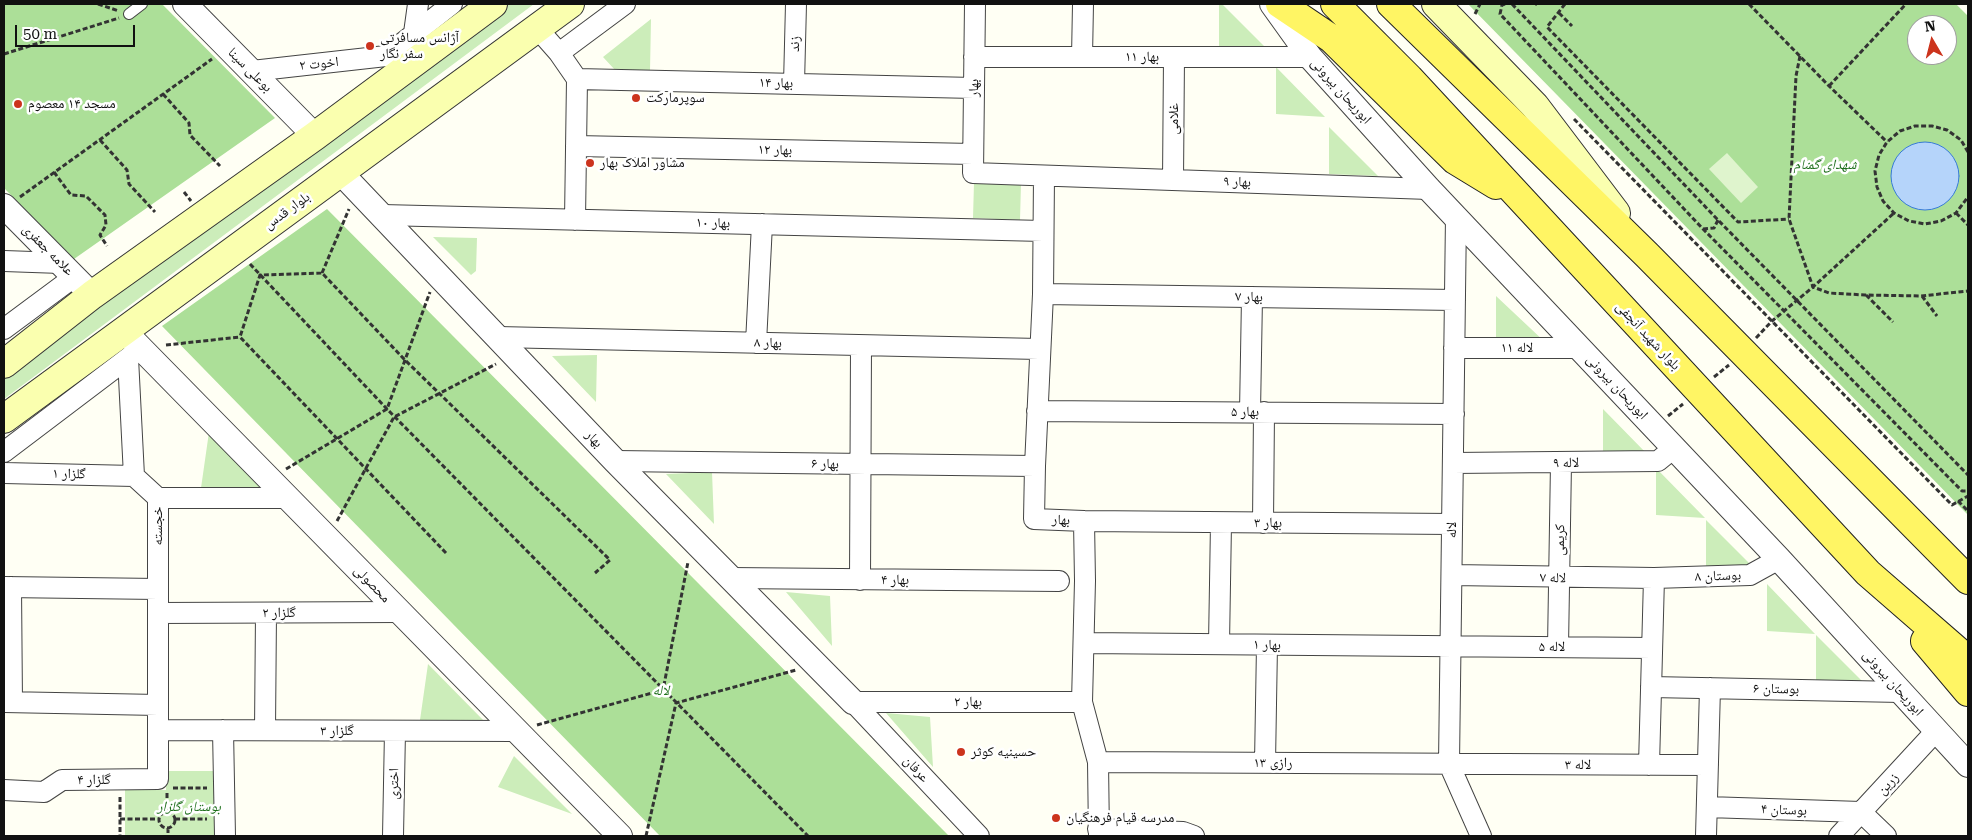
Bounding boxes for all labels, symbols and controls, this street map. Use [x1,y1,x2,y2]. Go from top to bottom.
scale bar [18,15,138,47]
north arrow [1907,15,1957,65]
text: N [1924,17,1937,35]
text: 50 m [23,25,57,43]
place label: آژانس مسافرتی سفر نگار [380,30,459,62]
street label: زند [786,36,804,52]
marker: آژانس مسافرتی سفر نگار [364,40,376,52]
street label: بوعلی سینا [224,44,276,96]
street label: بهار ۱۱ [1125,49,1159,65]
street label: اخوت ۲ [299,54,339,74]
street label: ابوریحان بیرونی [1307,54,1375,128]
street label: بهار ۱۴ [759,74,793,92]
street label: بهار [965,79,983,97]
place label: سوپرمارکت [646,90,705,106]
marker: سوپرمارکت [630,92,642,104]
place label: مسجد ۱۴ معصوم [28,96,116,112]
marker: مسجد ۱۴ معصوم [12,98,24,110]
street label: غلامی [1166,103,1182,135]
street label: بهار ۱۲ [758,141,792,159]
place label: مشاور املاک بهار [600,155,685,171]
marker: مشاور املاک بهار [584,157,596,169]
park label: شهدای گمنام [1794,157,1856,173]
street label: بهار ۹ [1223,173,1251,191]
street label: بلوار قدس [261,189,313,233]
street label: بهار ۱۰ [696,214,730,232]
street label: علامه جعفری [19,221,77,279]
street label: بهار ۷ [1235,288,1263,306]
street label: بلوار شهید آنجفی [1612,298,1684,374]
street label: بهار ۸ [754,334,782,352]
street label: لاله ۱۱ [1501,340,1533,356]
street label: ابوریحان بیرونی [1583,351,1651,423]
street label: بهار ۵ [1231,404,1259,420]
street label: بهار [582,427,606,451]
street label: لاله ۹ [1553,454,1579,472]
street label: بهار ۶ [811,455,839,473]
street label: گلزار ۱ [52,465,86,483]
street label: خجسته [150,507,166,545]
street label: بهار [1052,511,1070,529]
street label: بهار ۳ [1254,515,1282,531]
street label: لاله [1444,522,1460,538]
street label: کریمی [1551,524,1569,556]
street label: محصولی [350,562,394,606]
street label: بوستان ۸ [1695,567,1741,585]
street label: لاله ۷ [1540,569,1566,587]
street label: بهار ۴ [881,572,909,588]
street label: گلزار ۲ [262,605,296,621]
street label: بهار ۱ [1253,636,1281,654]
street label: لاله ۵ [1539,639,1565,655]
street label: ابوریحان بیرونی [1859,646,1927,720]
street label: بوستان ۶ [1753,680,1799,698]
park label: لاله [653,683,669,699]
street label: بهار ۲ [954,694,982,710]
street label: گلزار ۳ [320,723,354,739]
place label: حسینیه کوثر [971,744,1036,760]
marker: حسینیه کوثر [955,746,967,758]
street label: عرفان [900,752,932,786]
street label: رازی ۱۳ [1254,755,1292,771]
street label: لاله ۳ [1565,757,1591,773]
street label: اختری [385,768,403,800]
street label: زرین [1874,770,1902,798]
street label: گلزار ۴ [77,772,111,788]
park label: بوستان گلزار [157,799,221,815]
street label: بوستان ۴ [1761,801,1807,819]
place label: مدرسه قیام فرهنگیان [1066,810,1174,826]
marker: مدرسه قیام فرهنگیان [1050,812,1062,824]

